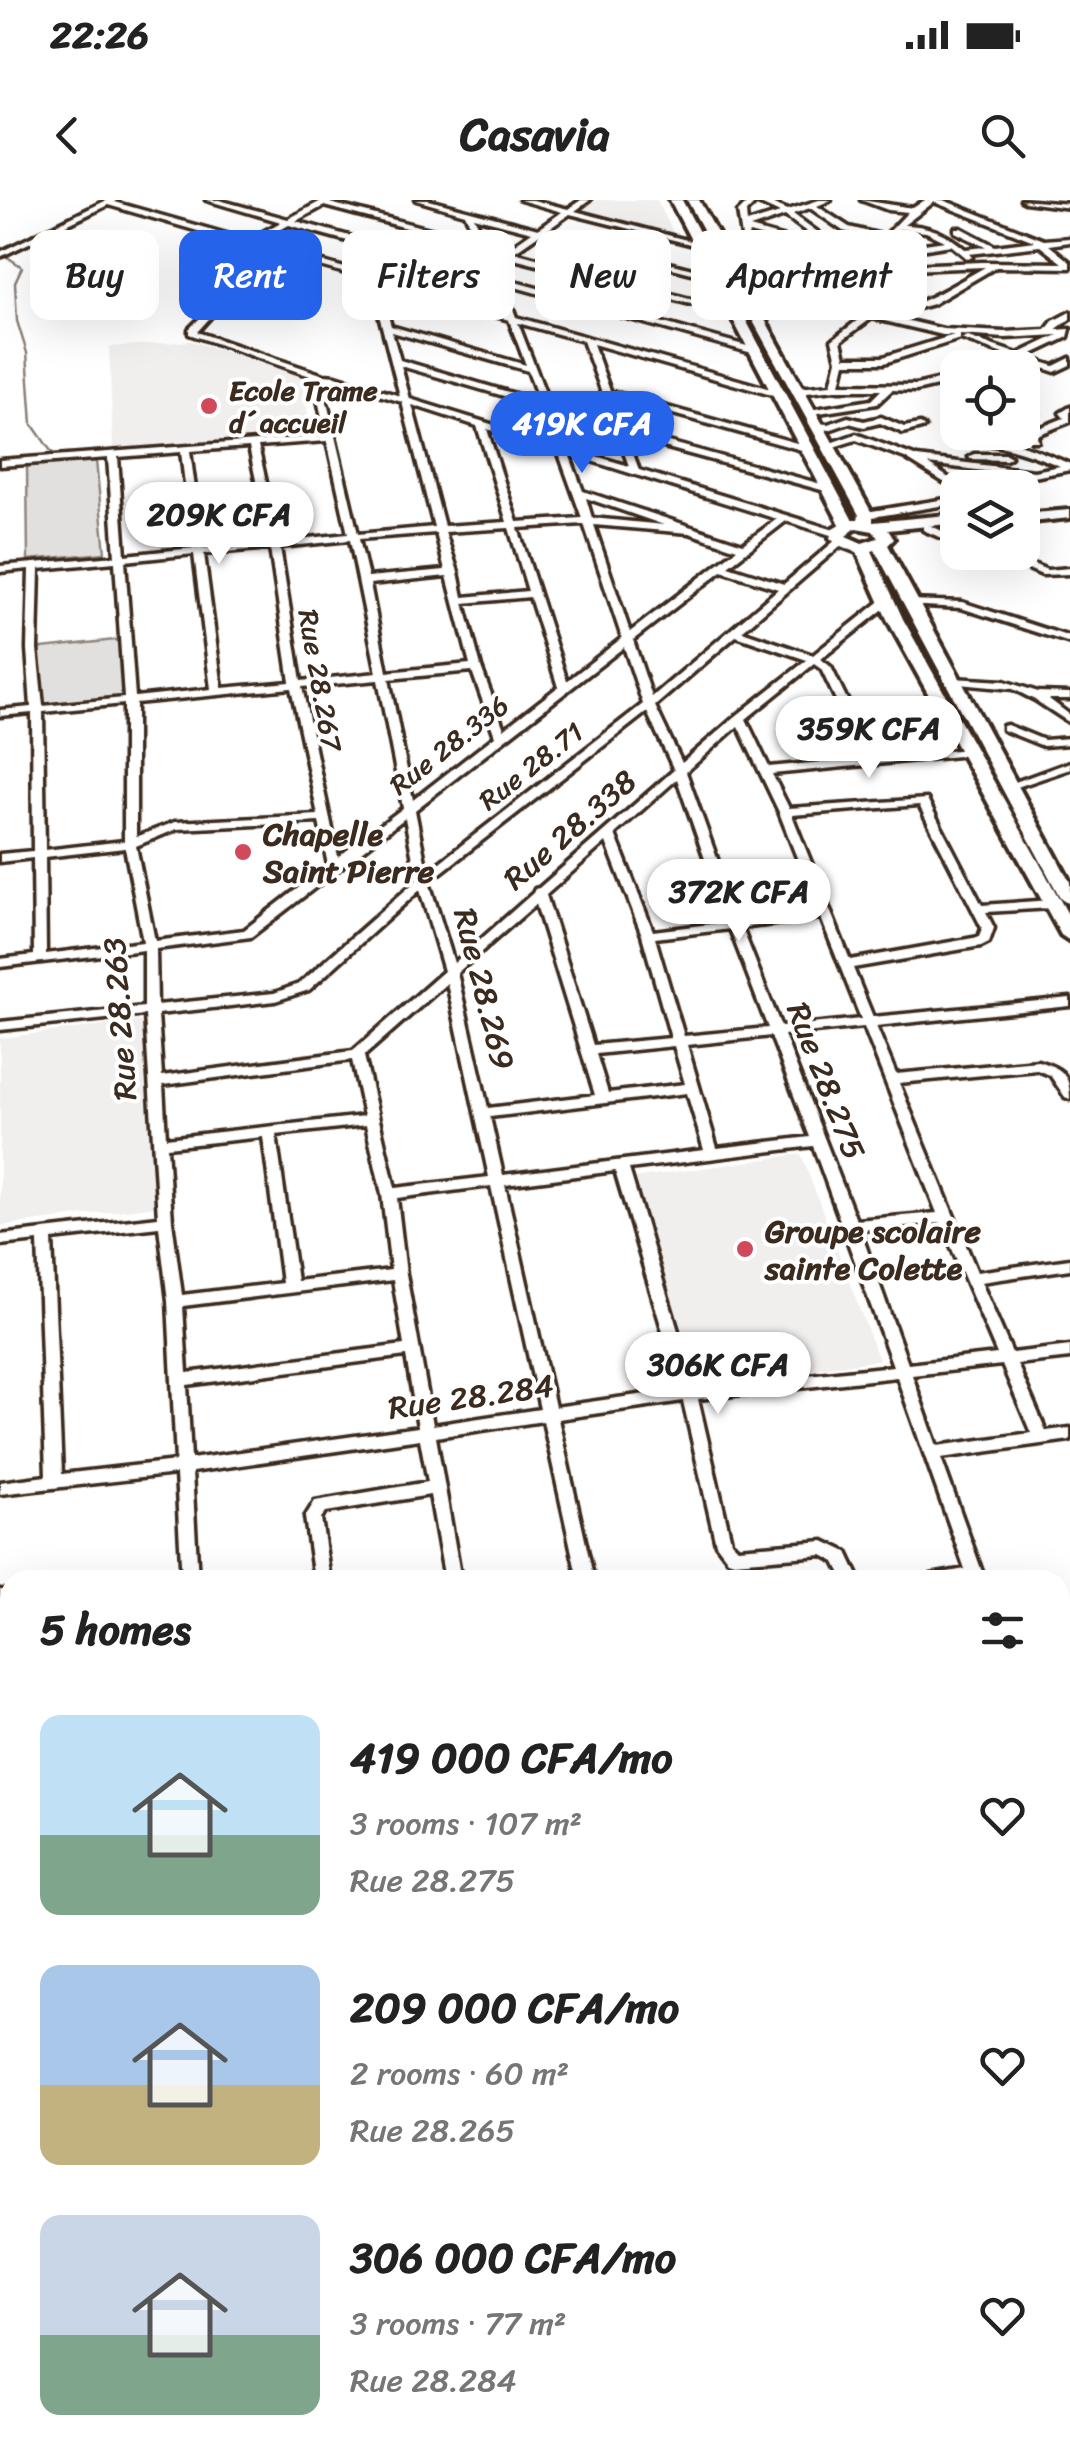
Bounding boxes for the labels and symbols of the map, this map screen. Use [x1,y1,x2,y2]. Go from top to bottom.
place label: Ecole Trame d´accueil [229,366,378,447]
pin: 419K CFA [479,391,685,476]
marker: Ecole Trame d´accueil [198,395,220,417]
pin: 209K CFA [116,482,322,567]
street label: Rue 28.267 [283,605,357,757]
street label: Rue 28.336 [378,682,520,808]
pin: 359K CFA [766,696,972,781]
street label: Rue 28.71 [467,709,595,823]
street label: Rue 28.338 [490,755,650,905]
place label: Chapelle Saint Pierre [262,806,435,900]
marker: Chapelle Saint Pierre [232,841,254,863]
pin: 372K CFA [636,859,842,944]
street label: Rue 28.269 [436,902,532,1076]
street label: Rue 28.263 [86,936,154,1102]
street label: Rue 28.275 [770,994,882,1168]
place label: Groupe scolaire sainte Colette [764,1203,982,1297]
marker: Groupe scolaire sainte Colette [734,1238,756,1260]
pin: 306K CFA [615,1332,821,1417]
street label: Rue 28.284 [385,1357,557,1437]

